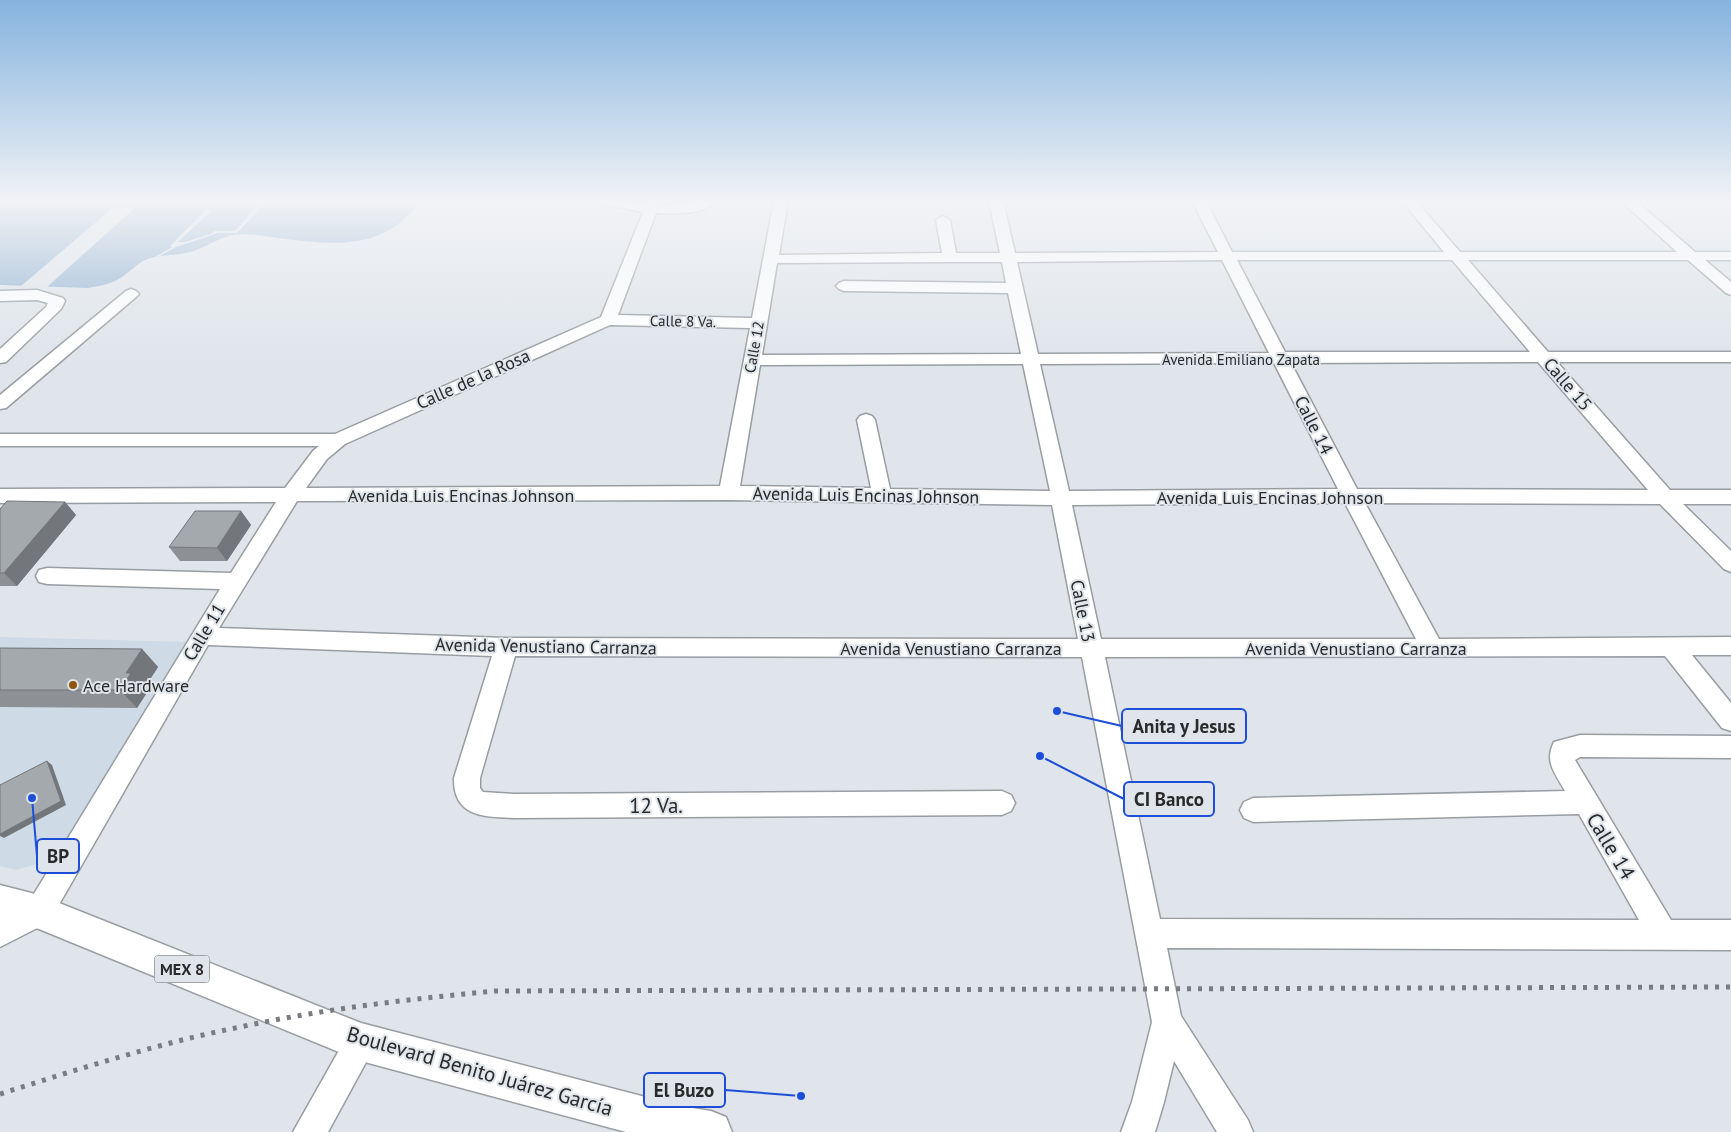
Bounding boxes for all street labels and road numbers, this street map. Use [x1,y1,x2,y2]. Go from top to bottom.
street label: Calle 8 Va. [650,311,716,331]
street label: Calle 12 [740,319,768,375]
street label: Calle de la Rosa [413,344,533,414]
street label: Avenida Emiliano Zapata [1162,350,1320,369]
street label: Calle 15 [1539,353,1597,415]
street label: Calle 14 [1289,392,1339,458]
street label: Avenida Luis Encinas Johnson [752,482,980,508]
street label: Avenida Luis Encinas Johnson [348,484,574,507]
street label: Avenida Luis Encinas Johnson [1157,486,1383,509]
street label: Calle 13 [1066,578,1100,644]
street label: Calle 11 [178,599,230,665]
street label: Avenida Venustiano Carranza [435,633,657,659]
street label: Avenida Venustiano Carranza [840,637,1062,660]
street label: Avenida Venustiano Carranza [1245,637,1467,660]
street label: 12 Va. [629,792,683,819]
street label: Calle 14 [1581,808,1641,884]
road number: MEX 8 [154,956,210,982]
street label: Boulevard Benito Juárez García [344,1020,616,1122]

